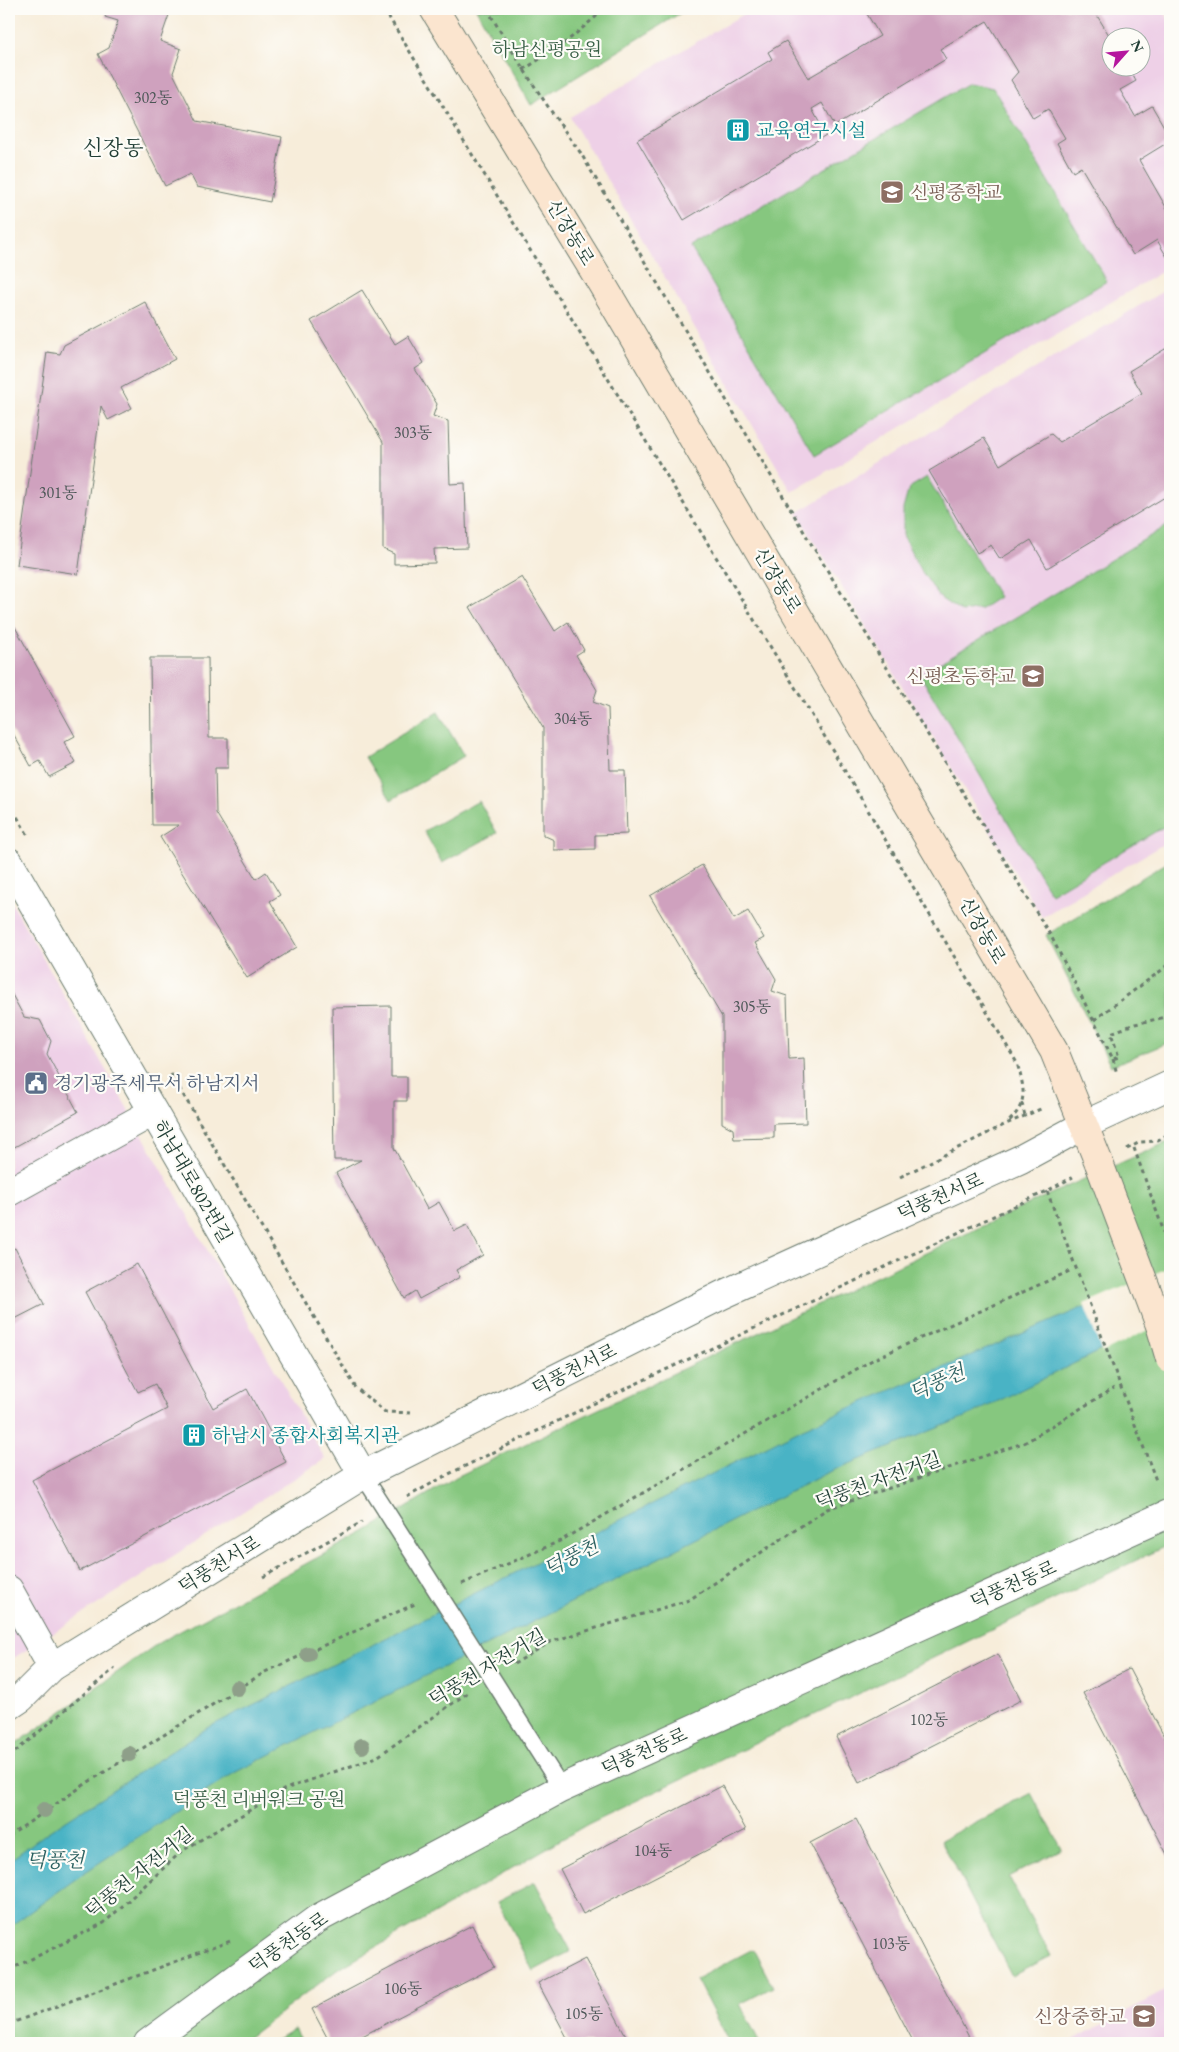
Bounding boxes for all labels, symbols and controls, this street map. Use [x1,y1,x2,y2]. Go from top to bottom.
north arrow [1102,28,1152,78]
park label: 하남신평공원 [492,37,602,62]
text: N [1127,37,1148,56]
house number: 302동 [134,87,173,108]
building icon: 교육연구시설 [725,117,751,143]
place label: 교육연구시설 [756,118,866,143]
district label: 신장동 [83,134,143,161]
school or university icon: 신평중학교 [879,179,905,205]
place label: 신평중학교 [910,180,1002,205]
street label: 신장동로 [541,194,600,270]
house number: 303동 [394,422,433,443]
house number: 301동 [39,482,78,503]
street label: 신장동로 [748,542,807,618]
school or university icon: 신평초등학교 [1020,663,1046,689]
place label: 신평초등학교 [906,664,1016,689]
house number: 304동 [554,708,593,729]
street label: 신장동로 [953,892,1012,968]
house number: 305동 [733,996,772,1017]
public building icon: 경기광주세무서 하남지서 [23,1070,49,1096]
place label: 경기광주세무서 하남지서 [54,1071,260,1096]
street label: 하남대로802번길 [147,1115,238,1247]
street label: 덕풍천서로 [893,1166,987,1227]
street label: 덕풍천서로 [528,1337,621,1401]
water label: 덕풍천 [905,1358,970,1406]
building icon: 하남시 종합사회복지관 [181,1422,207,1448]
place label: 하남시 종합사회복지관 [212,1423,400,1448]
street label: 덕풍천 자전거길 [812,1446,945,1515]
street label: 덕풍천서로 [174,1530,265,1599]
water label: 덕풍천 [539,1531,604,1582]
street label: 덕풍천동로 [966,1554,1060,1615]
street label: 덕풍천 자전거길 [424,1623,550,1712]
house number: 102동 [910,1709,949,1730]
street label: 덕풍천동로 [597,1721,691,1782]
park label: 덕풍천 리버워크 공원 [173,1787,345,1812]
street label: 덕풍천 자전거길 [80,1821,199,1924]
house number: 104동 [634,1840,673,1861]
water label: 덕풍천 [26,1847,86,1873]
street label: 덕풍천동로 [244,1906,333,1979]
house number: 103동 [872,1933,911,1954]
house number: 106동 [384,1978,423,1999]
house number: 105동 [565,2003,604,2024]
school or university icon: 신장중학교 [1131,2003,1157,2029]
place label: 신장중학교 [1034,2004,1126,2029]

